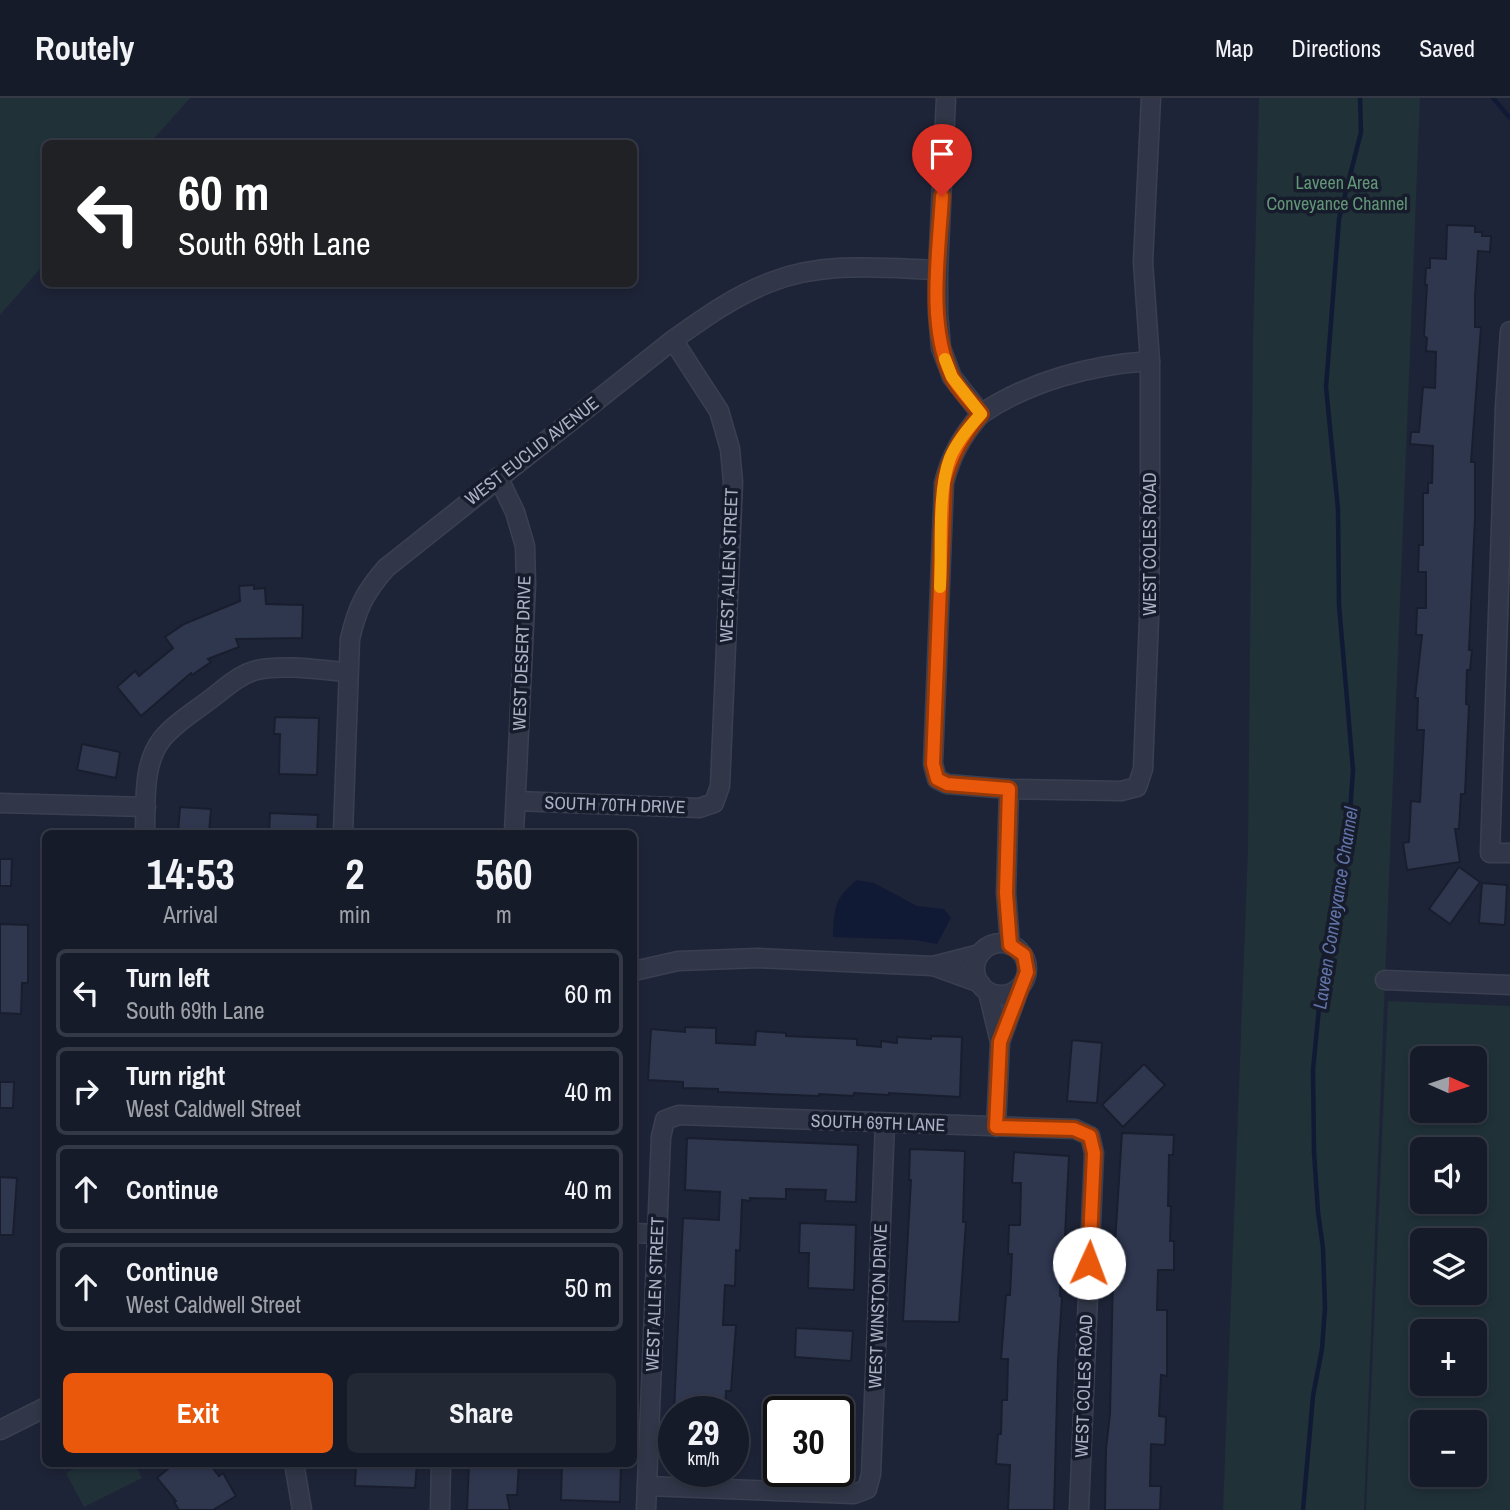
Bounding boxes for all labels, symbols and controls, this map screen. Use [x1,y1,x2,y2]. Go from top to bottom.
text: Routely [35,26,134,70]
text: Map [1215,32,1253,64]
text: Directions [1291,32,1381,64]
text: Saved [1419,32,1475,64]
pin [912,124,972,196]
icon: arrive [923,135,961,173]
text: 60 m [178,159,270,225]
icon: left [63,168,154,259]
park label: Laveen Area Conveyance Channel [1266,170,1408,216]
text: South 69th Lane [178,222,371,265]
street label: WEST EUCLID AVENUE [460,390,604,511]
street label: WEST COLES ROAD [1137,472,1162,616]
street label: WEST ALLEN STREET [713,487,744,643]
street label: WEST DESERT DRIVE [506,575,537,731]
street label: SOUTH 70TH DRIVE [544,790,686,819]
water label: Laveen Conveyance Channel [1306,804,1364,1011]
text: 14:53 [147,846,235,902]
text: 2 [345,846,364,902]
text: 560 [475,846,533,902]
text: Arrival [163,899,218,930]
text: min [339,899,371,930]
text: m [496,899,512,930]
text: Turn left [126,960,210,995]
icon: left [67,974,105,1012]
text: 60 m [565,976,612,1011]
text: South 69th Lane [126,995,264,1026]
north arrow [1410,1046,1488,1124]
map controls [1410,1046,1487,1487]
text: Turn right [126,1058,225,1093]
icon: right [67,1072,105,1110]
text: 40 m [565,1074,612,1109]
text: West Caldwell Street [126,1093,301,1124]
street label: SOUTH 69TH LANE [810,1108,946,1137]
button: sound [1410,1137,1487,1214]
icon: ahead [67,1170,105,1208]
text: Continue [126,1172,218,1207]
text: 40 m [565,1172,612,1207]
street label: WEST ALLEN STREET [639,1216,670,1372]
street label: WEST WINSTON DRIVE [862,1223,893,1389]
position arrow [1052,1226,1126,1300]
button: layers [1410,1228,1487,1305]
text: Continue [126,1254,218,1289]
icon: ahead [67,1268,105,1306]
text: 50 m [565,1270,612,1305]
text: West Caldwell Street [126,1289,301,1320]
street label: WEST COLES ROAD [1069,1314,1098,1458]
button: + [1410,1319,1487,1396]
button: Exit [63,1373,333,1453]
button: Share [347,1373,616,1453]
speed limit sign: 30 [763,1396,854,1487]
text: 29 [688,1409,719,1456]
button: − [1410,1410,1487,1487]
text: km/h [688,1446,720,1471]

